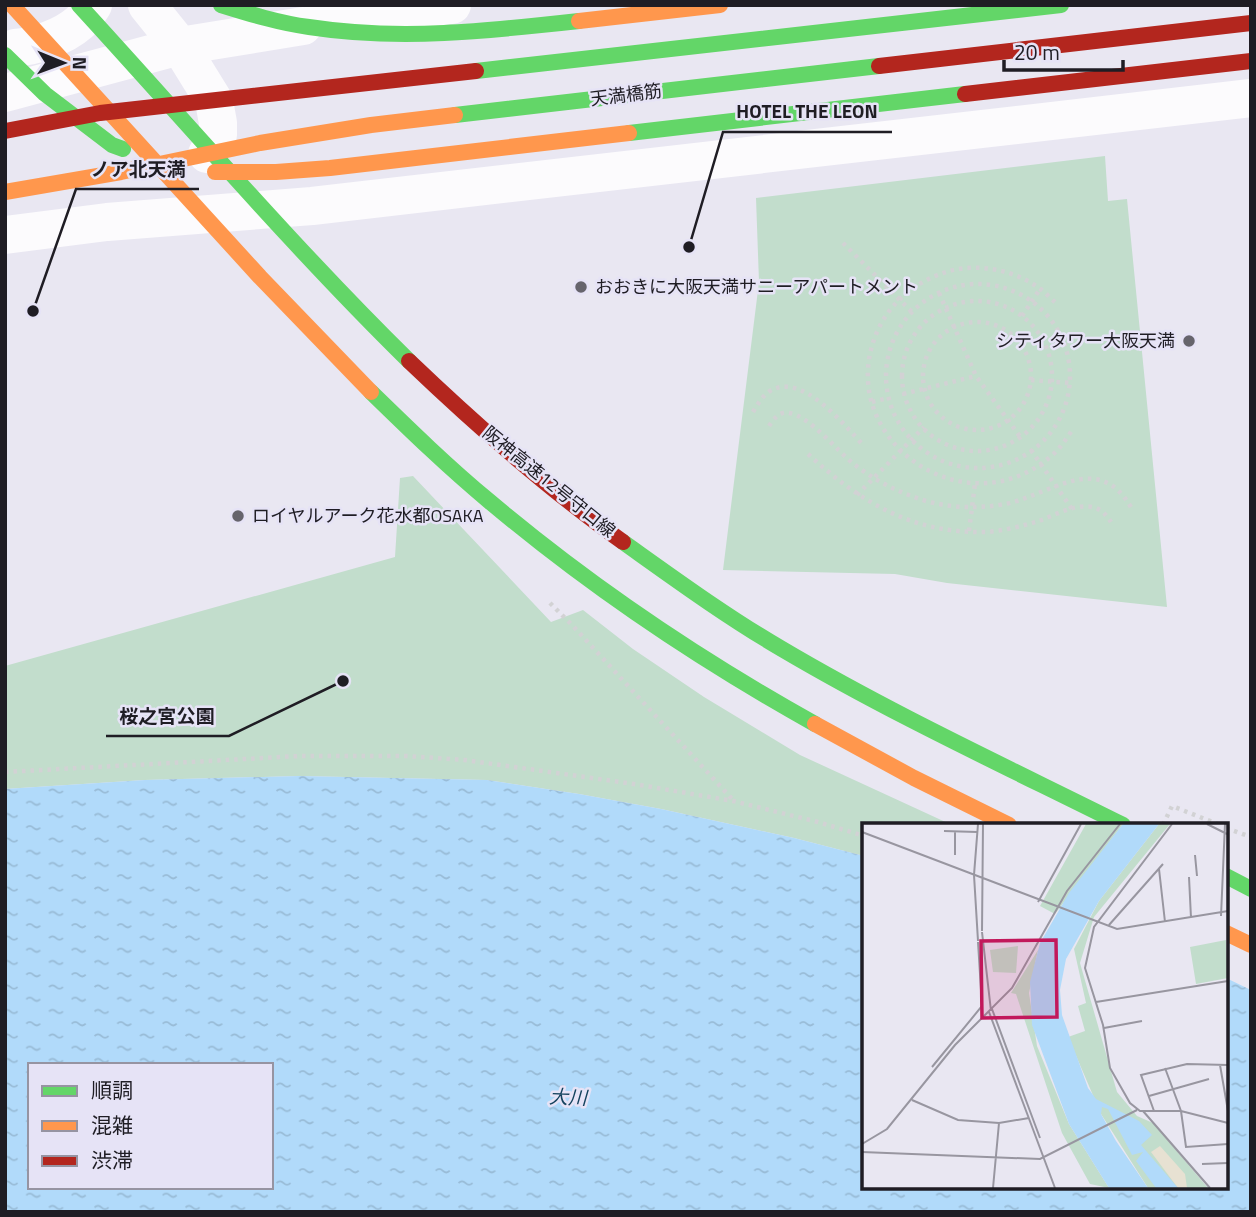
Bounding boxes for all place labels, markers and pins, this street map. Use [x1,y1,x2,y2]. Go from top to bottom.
callout: HOTEL THE LEON [723,92,892,132]
callout: ノア北天満 [76,149,199,189]
place label: おおきに大阪天満サニーアパートメント [595,273,918,300]
marker: おおきに大阪天満サニーアパートメント [573,279,589,295]
place label: シティタワー大阪天満 [996,327,1175,354]
marker: シティタワー大阪天満 [1181,333,1197,349]
place label: ロイヤルアーク花水都OSAKA [252,502,484,529]
marker: ロイヤルアーク花水都OSAKA [230,508,246,524]
callout: 桜之宮公園 [106,696,229,736]

